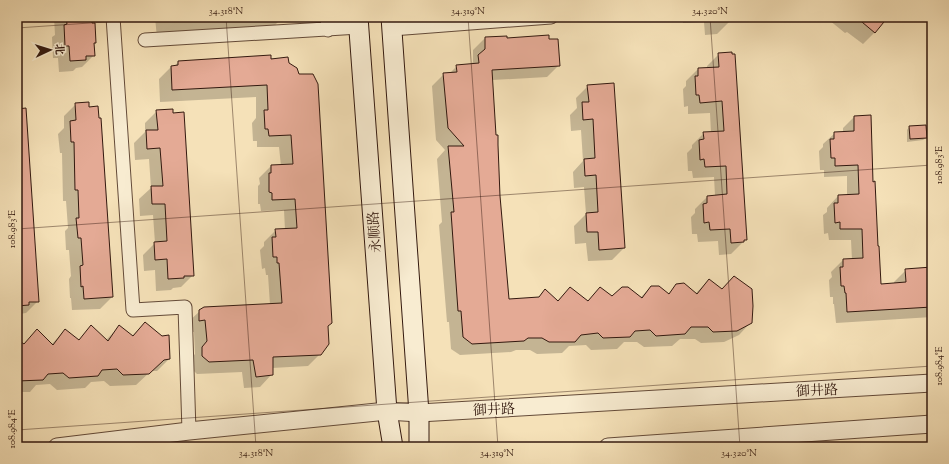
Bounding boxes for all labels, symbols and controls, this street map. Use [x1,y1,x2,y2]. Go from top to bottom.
text: 34.318°N [209,4,243,19]
text: 34.319°N [451,4,485,19]
text: 34.320°N [692,4,728,19]
north arrow [30,30,70,70]
text: 北 [51,43,67,55]
text: 108.983°E [932,146,947,184]
text: 108.983°E [5,210,20,248]
street label: 永顺路 [365,210,387,254]
text: 108.984°E [932,346,947,386]
street label: 御井路 [796,381,839,403]
street label: 御井路 [473,400,516,422]
text: 108.984°E [5,409,20,449]
text: 34.318°N [239,446,273,461]
text: 34.319°N [480,446,514,461]
text: 34.320°N [721,446,757,461]

